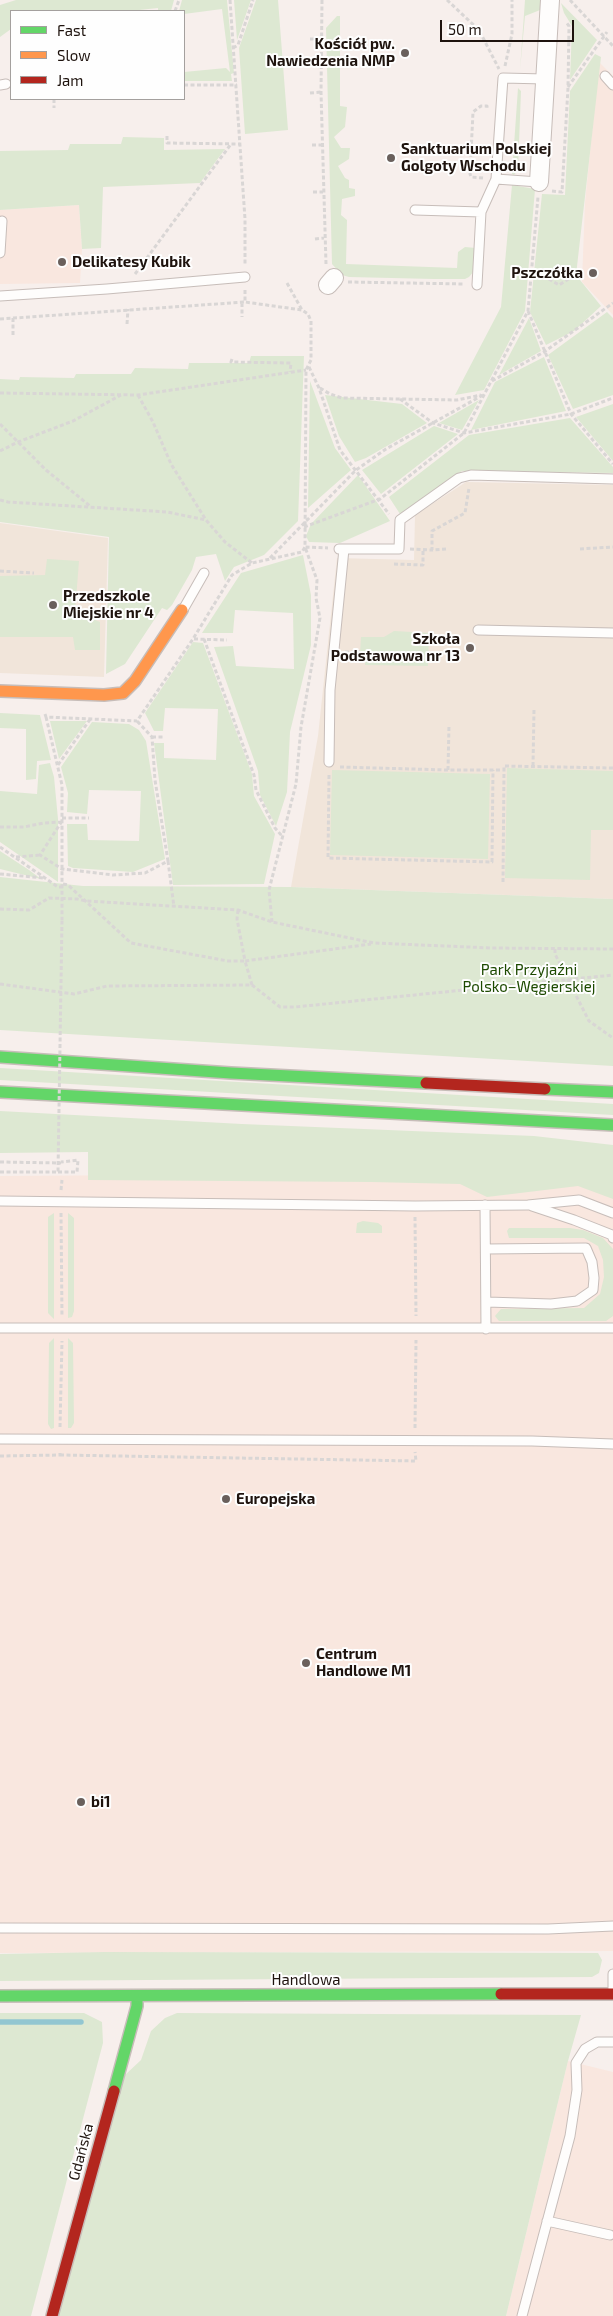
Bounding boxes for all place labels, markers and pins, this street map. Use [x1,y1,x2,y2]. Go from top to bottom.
place label: Kościół pw. Nawiedzenia NMP [266,35,395,70]
marker: Kościół pw. Nawiedzenia NMP [399,47,411,59]
place label: Sanktuarium Polskiej Golgoty Wschodu [401,140,551,175]
marker: Sanktuarium Polskiej Golgoty Wschodu [385,152,397,164]
place label: Delikatesy Kubik [72,253,191,271]
marker: Delikatesy Kubik [56,256,68,268]
place label: Pszczółka [511,264,583,282]
marker: Pszczółka [587,267,599,279]
place label: Przedszkole Miejskie nr 4 [63,587,154,622]
marker: Przedszkole Miejskie nr 4 [47,599,59,611]
place label: Szkoła Podstawowa nr 13 [331,630,460,665]
marker: Szkoła Podstawowa nr 13 [464,642,476,654]
place label: Europejska [236,1490,315,1508]
marker: Europejska [220,1493,232,1505]
place label: Centrum Handlowe M1 [316,1645,411,1680]
marker: Centrum Handlowe M1 [300,1657,312,1669]
place label: bi1 [91,1793,111,1811]
marker: bi1 [75,1796,87,1808]

